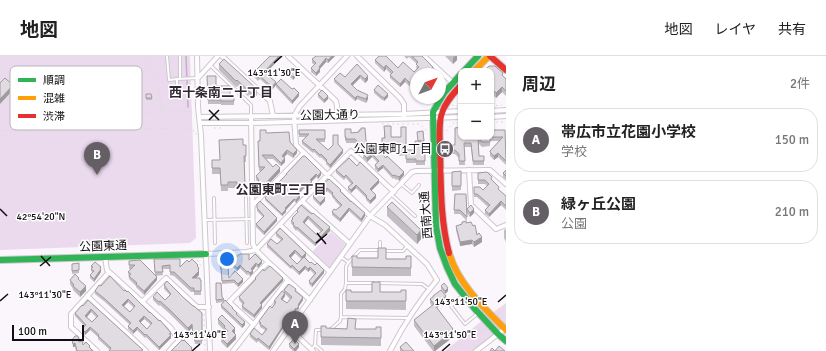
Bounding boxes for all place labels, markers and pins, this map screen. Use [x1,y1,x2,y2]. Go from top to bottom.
bus stop icon: 公園東町1丁目 [435,139,455,159]
pin: B [84,142,110,175]
place label: 公園東町1丁目 [354,142,432,157]
pin: A [282,311,308,344]

